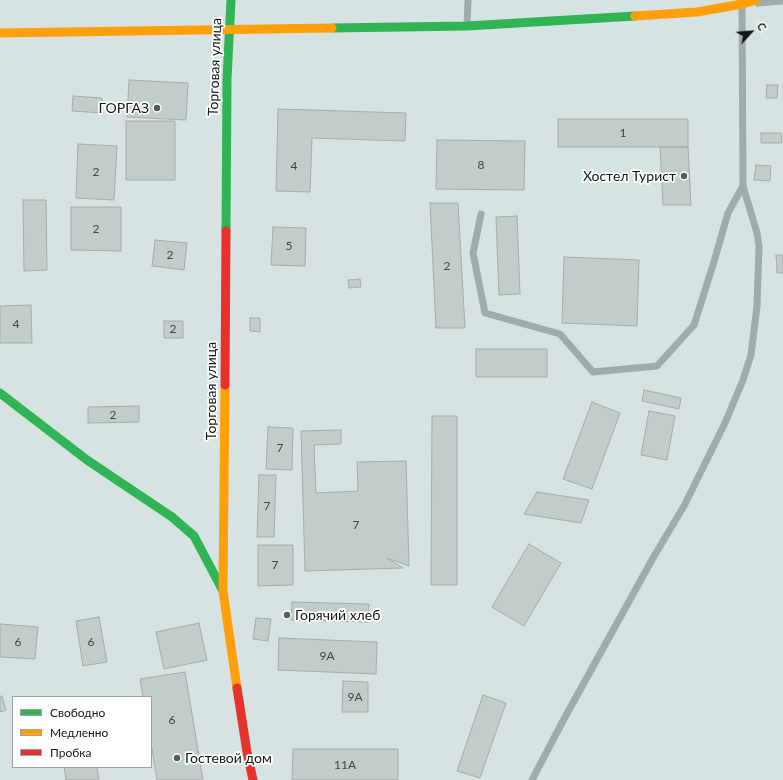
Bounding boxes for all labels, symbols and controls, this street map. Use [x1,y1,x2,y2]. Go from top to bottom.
north arrow [731,12,771,52]
street label: Торговая улица [205,18,225,116]
text: С [755,20,770,33]
place label: ГОРГАЗ [99,100,149,116]
marker: ГОРГАЗ [152,103,162,113]
house number: 1 [620,126,626,140]
house number: 8 [478,158,484,172]
house number: 4 [291,159,297,173]
house number: 2 [93,165,99,179]
place label: Хостел Турист [583,168,676,184]
marker: Хостел Турист [679,171,689,181]
house number: 2 [93,222,99,236]
house number: 5 [286,239,292,253]
house number: 2 [167,248,173,262]
house number: 2 [444,259,450,273]
house number: 4 [13,317,19,331]
house number: 2 [170,322,176,336]
street label: Торговая улица [203,342,219,440]
house number: 2 [110,408,116,422]
house number: 7 [277,441,283,455]
house number: 7 [264,499,270,513]
house number: 7 [353,518,359,532]
house number: 7 [272,558,278,572]
place label: Горячий хлеб [295,607,380,623]
marker: Горячий хлеб [282,610,292,620]
house number: 6 [15,635,21,649]
house number: 6 [88,635,94,649]
house number: 9А [319,649,335,663]
house number: 9А [347,690,363,704]
legend [12,696,152,768]
text: Свободно [50,705,105,720]
house number: 6 [169,713,175,727]
text: Медленно [50,725,108,740]
text: Пробка [50,745,91,760]
place label: Гостевой дом [185,750,272,766]
marker: Гостевой дом [172,753,182,763]
house number: 11А [334,758,356,772]

